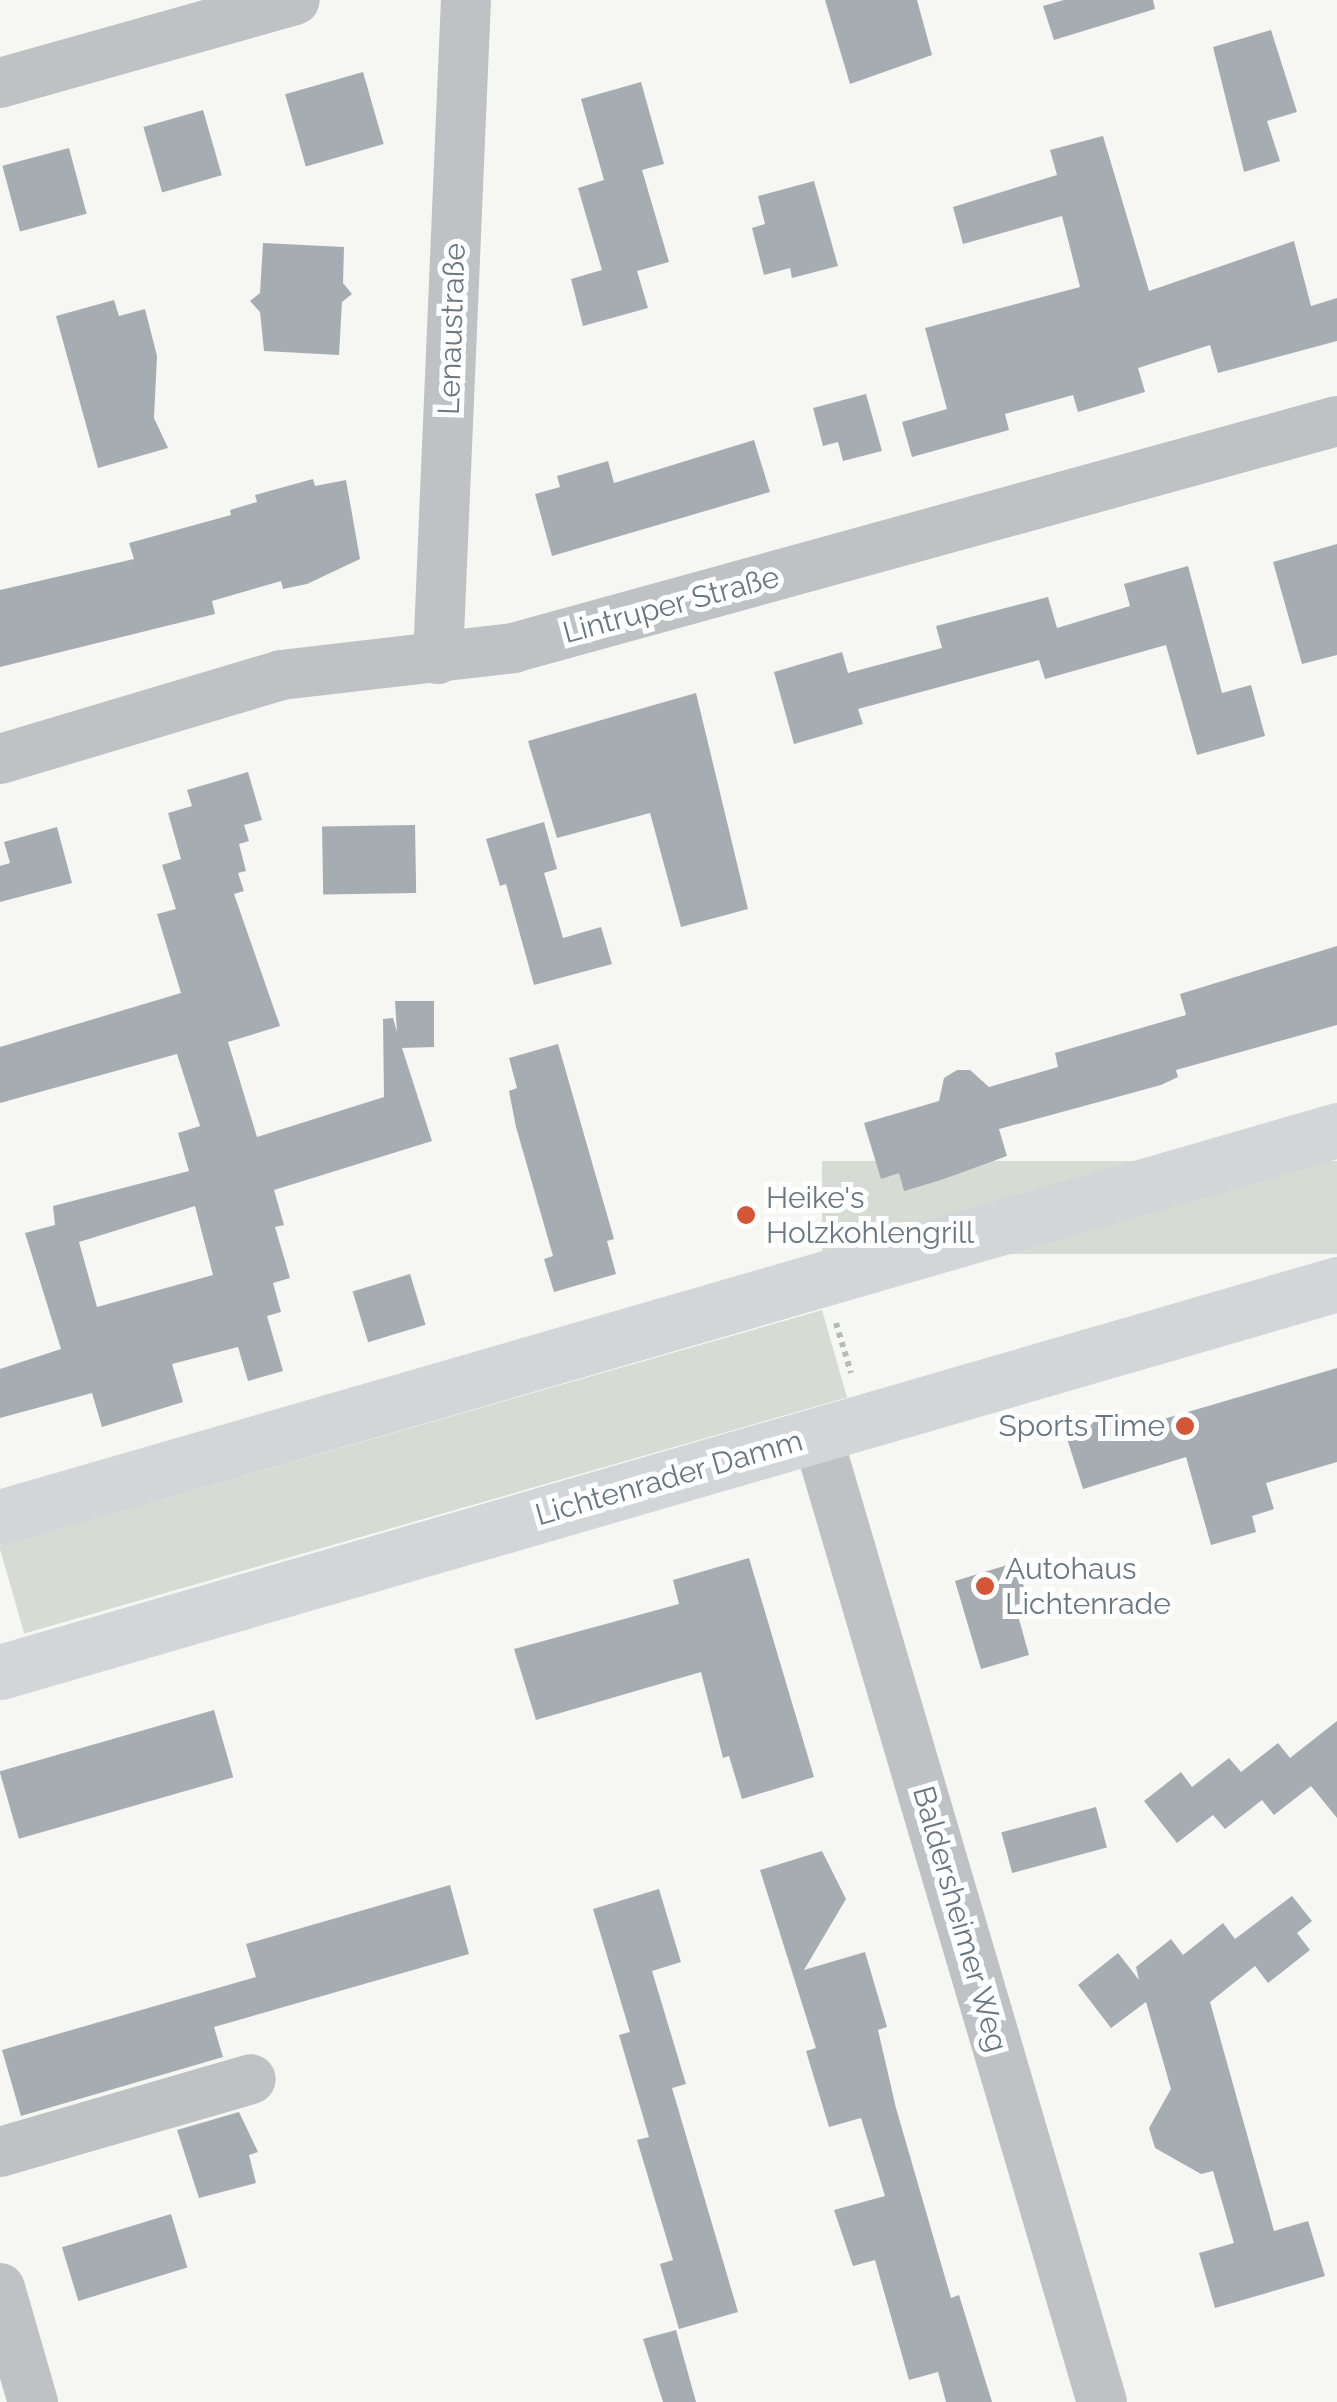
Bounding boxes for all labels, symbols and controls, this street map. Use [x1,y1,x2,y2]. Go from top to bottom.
street label: Lenaustraße [431,242,473,416]
street label: Lintruper Straße [559,559,783,651]
place label: Heike's Holzkohlengrill [766,1180,974,1250]
marker: Heike's Holzkohlengrill [735,1204,757,1226]
place label: Sports Time [998,1408,1165,1444]
marker: Sports Time [1174,1415,1196,1437]
street label: Lichtenrader Damm [531,1423,807,1533]
place label: Autohaus Lichtenrade [1005,1551,1171,1622]
marker: Autohaus Lichtenrade [974,1575,996,1597]
street label: Baldersheimer Weg [905,1781,1015,2057]

